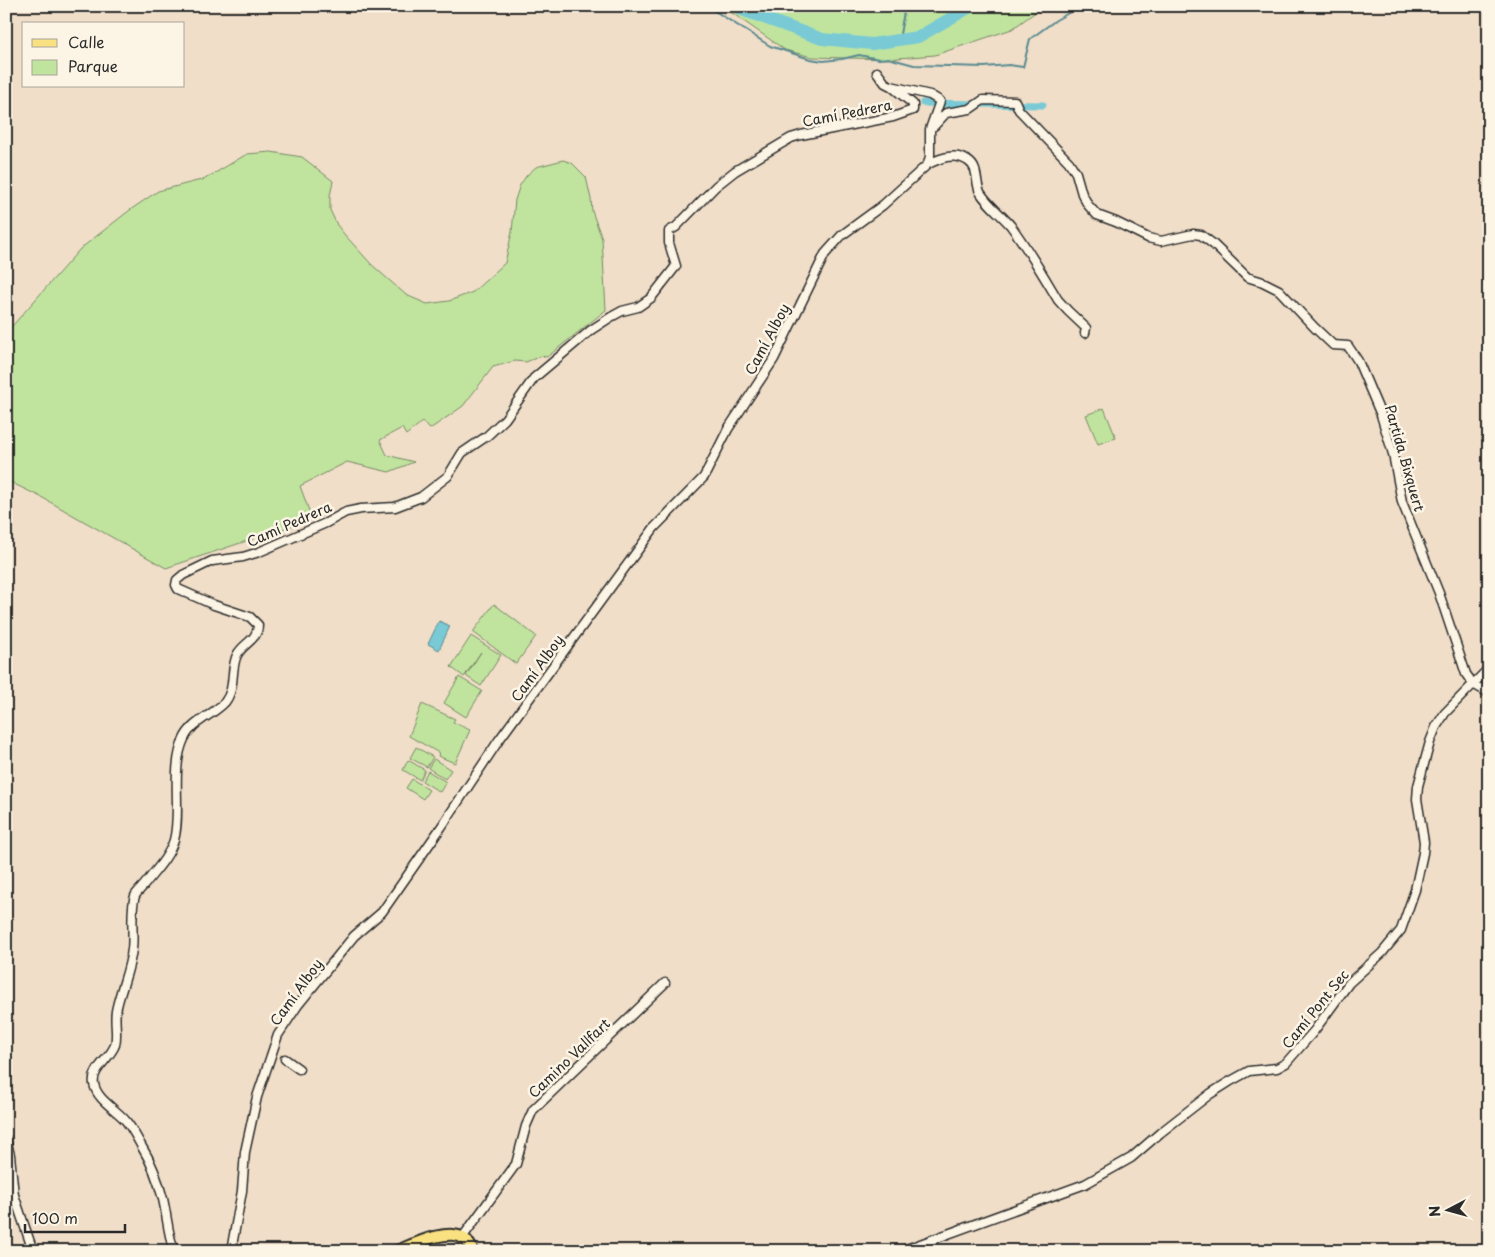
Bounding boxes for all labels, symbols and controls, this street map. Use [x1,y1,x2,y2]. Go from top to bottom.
legend [22,22,185,88]
text: Calle [68,30,105,53]
text: Parque [68,54,118,77]
street label: Camí Pedrera [800,94,894,132]
street label: Camí Alboy [739,299,795,379]
street label: Partida Bixquert [1380,402,1430,514]
street label: Camí Pedrera [243,496,335,552]
street label: Camí Alboy [505,630,569,706]
street label: Camí Alboy [264,954,328,1030]
street label: Camí Pont Sec [1277,965,1354,1053]
street label: Camino Vallfart [523,1013,615,1103]
north arrow [1422,1184,1472,1234]
scale bar [25,1202,125,1234]
text: N [1424,1205,1446,1218]
text: 100 m [32,1206,78,1229]

